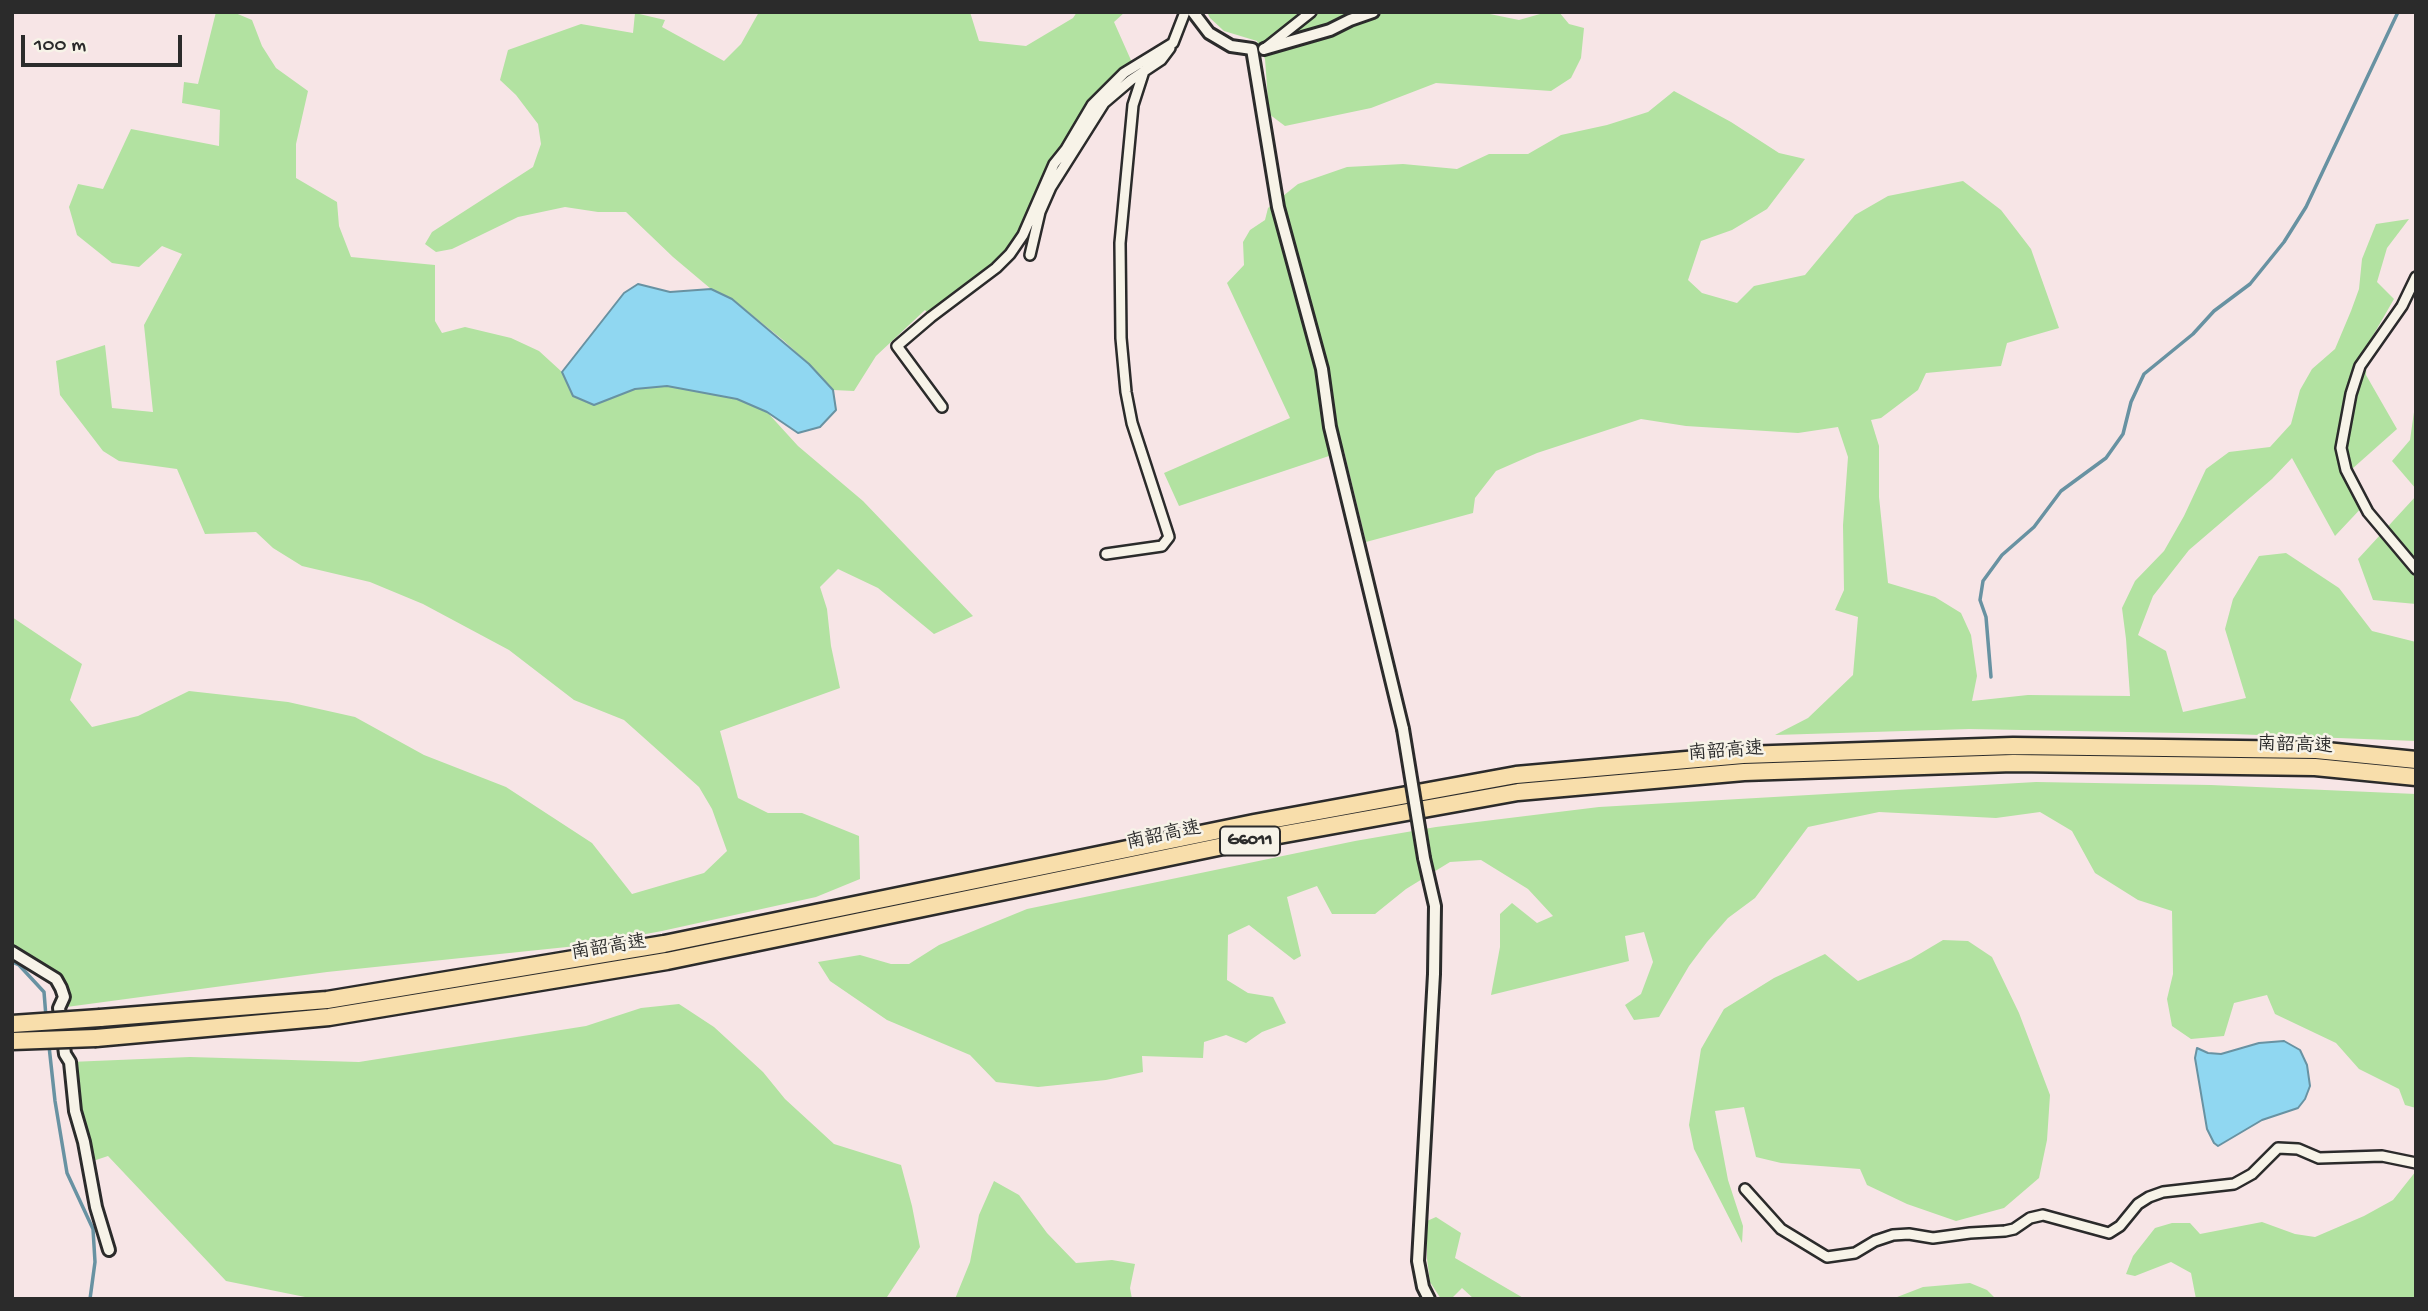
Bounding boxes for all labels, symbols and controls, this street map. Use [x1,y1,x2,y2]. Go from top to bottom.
scale bar [24,21,186,65]
text: 100 m [34,34,86,59]
street label: 南韶高速 [2257,734,2333,760]
street label: 南韶高速 [1687,739,1765,767]
street label: 南韶高速 [1124,818,1204,856]
road number: G6011 [1220,826,1280,856]
street label: 南韶高速 [570,932,648,966]

